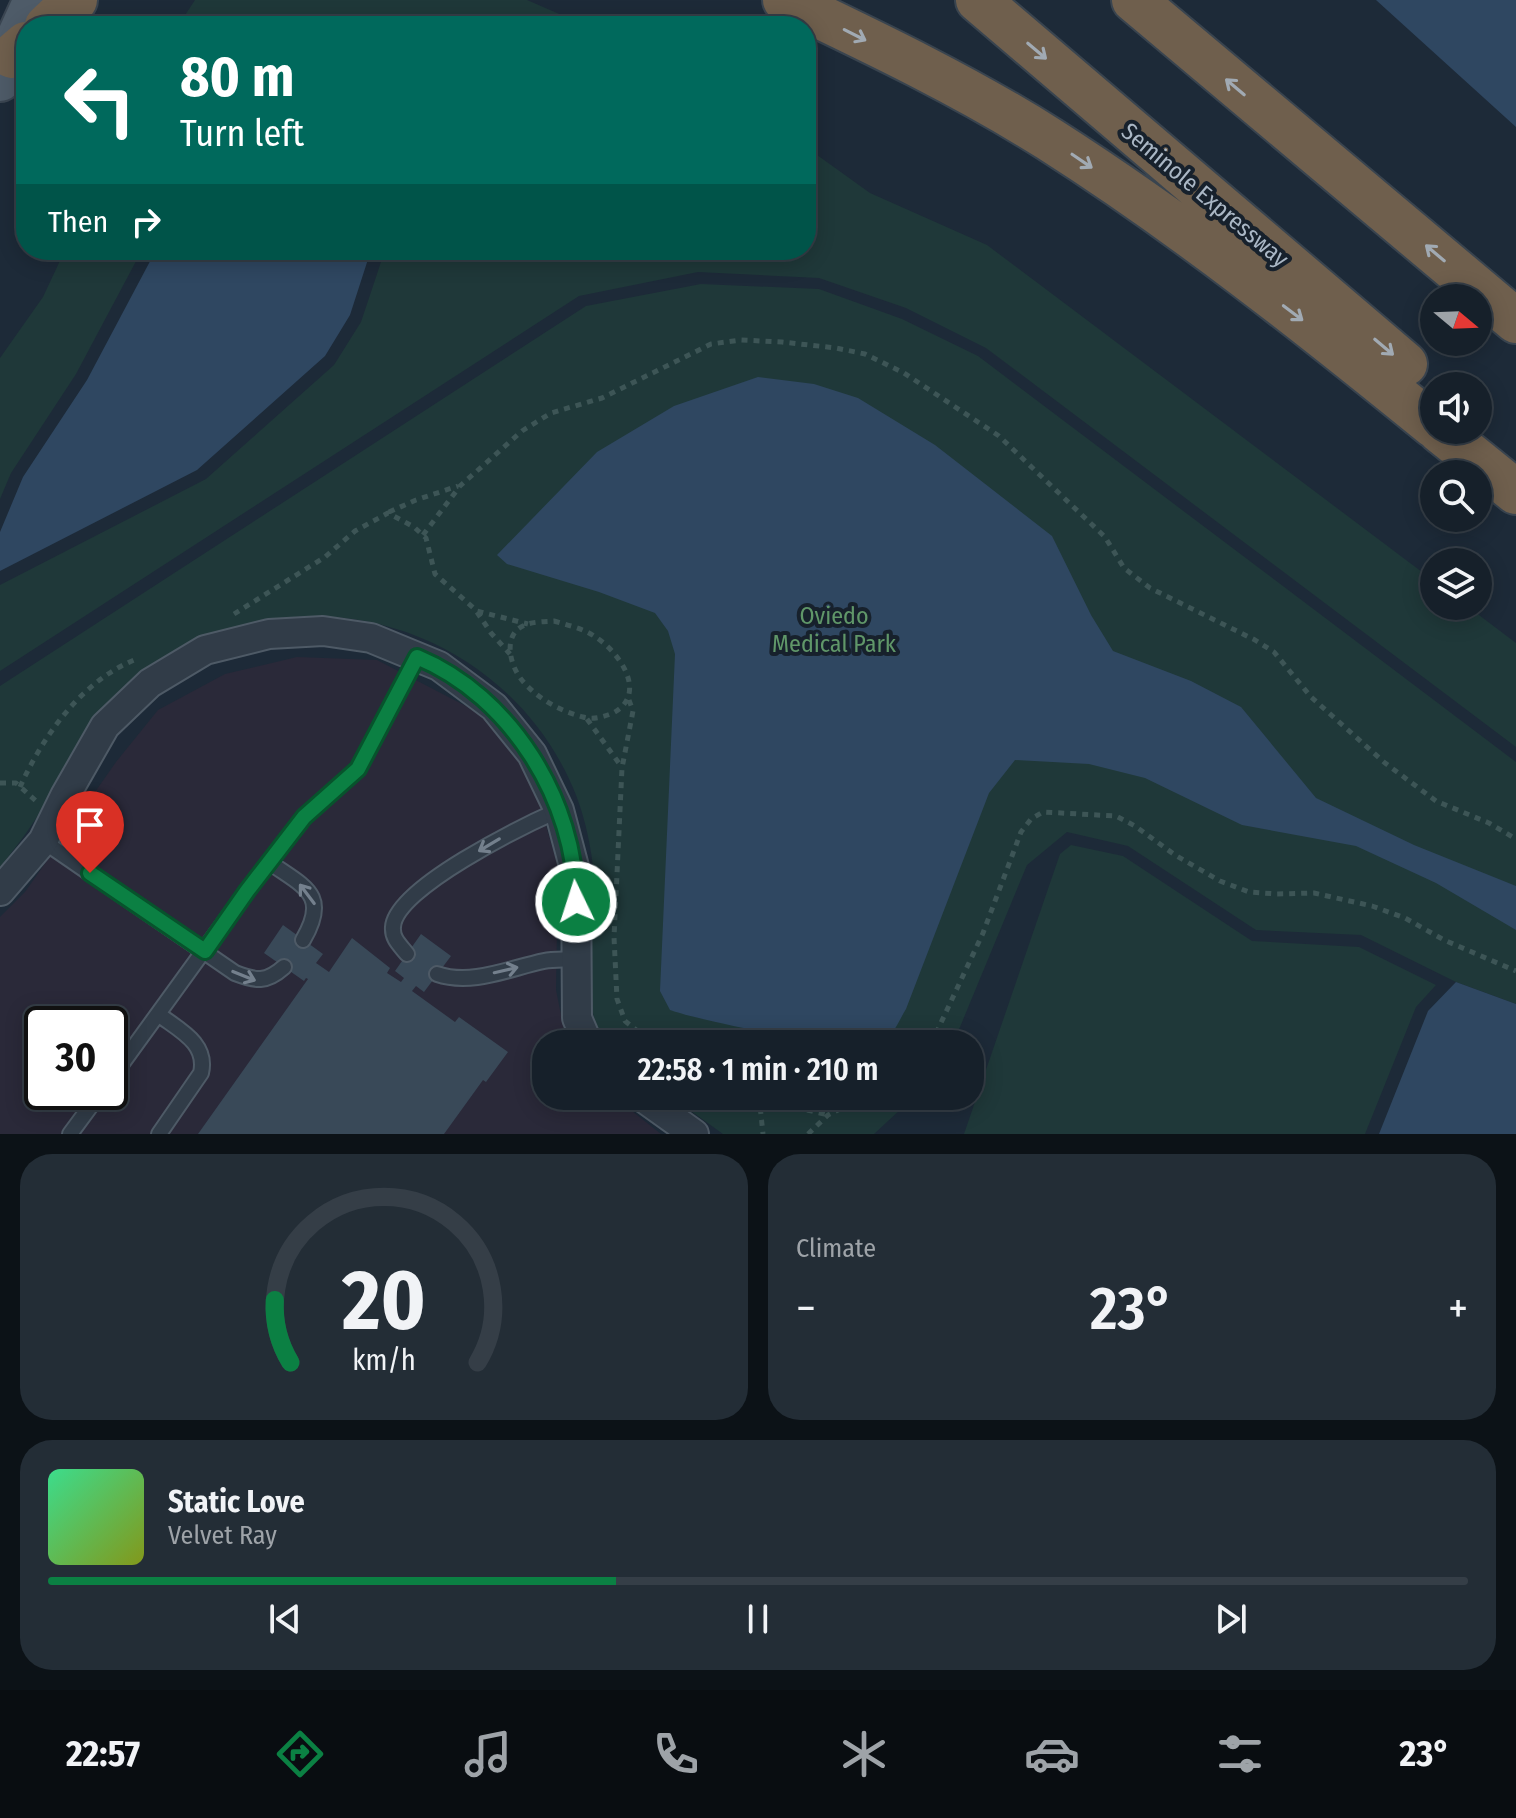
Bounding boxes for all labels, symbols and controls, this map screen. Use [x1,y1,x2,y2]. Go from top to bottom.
one-way arrow [843,28,867,43]
one-way arrow [1026,42,1046,60]
text: 80 m [180,44,295,111]
icon: left [48,48,152,152]
one-way arrow [1225,78,1246,95]
text: Turn left [180,112,304,156]
street label: Seminole Expressway [1116,117,1294,273]
one-way arrow [1071,153,1093,169]
icon: right [124,200,168,244]
text: Then [48,204,108,240]
one-way arrow [1425,244,1445,262]
north arrow [1420,284,1492,356]
map controls [1420,284,1492,620]
one-way arrow [1282,305,1303,322]
one-way arrow [1373,338,1394,356]
button: sound [1420,372,1492,444]
button: search [1420,460,1492,532]
button: layers [1420,548,1492,620]
park label: Oviedo Medical Park [772,602,897,658]
pin [56,791,124,873]
icon: arrive [68,803,112,847]
one-way arrow [478,837,501,853]
position arrow [534,860,618,944]
one-way arrow [299,884,316,906]
one-way arrow [493,962,519,977]
one-way arrow [231,969,256,984]
speed limit sign: 30 [24,1006,128,1110]
text: 22:58 · 1 min · 210 m [638,1052,878,1088]
text: Climate [796,1233,876,1264]
text: 20 [341,1251,426,1351]
text: 23° [1090,1273,1174,1345]
text: − [796,1282,816,1335]
text: + [1448,1282,1468,1335]
text: km/h [352,1343,416,1378]
text: Static Love [168,1484,305,1520]
text: Velvet Ray [168,1520,277,1551]
icon: previous [263,1597,307,1641]
icon: pause [736,1597,780,1641]
icon: next [1209,1597,1253,1641]
icon: directions [272,1726,328,1782]
icon: music [460,1726,516,1782]
icon: phone [648,1726,704,1782]
icon: climate [836,1726,892,1782]
icon: car [1024,1726,1080,1782]
icon: filters [1212,1726,1268,1782]
text: 22:57 [66,1732,140,1776]
text: 23° [1399,1732,1450,1776]

